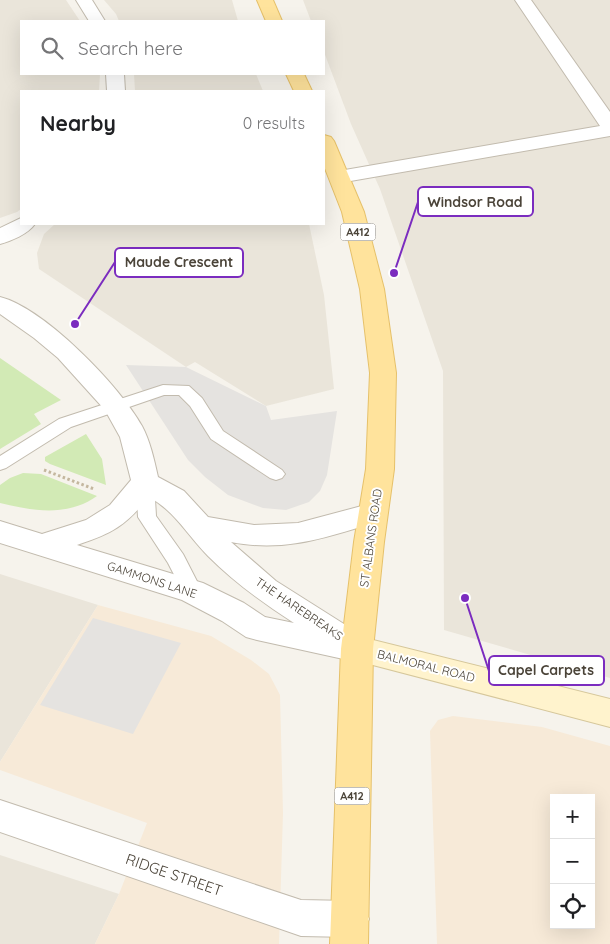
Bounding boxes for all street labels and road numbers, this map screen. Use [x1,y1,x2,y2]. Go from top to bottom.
road number: A412 [340,223,376,240]
street label: ST ALBANS ROAD [356,487,385,588]
street label: GAMMONS LANE [105,558,199,601]
street label: THE HAREBREAKS [253,574,346,644]
street label: BALMORAL ROAD [376,646,477,685]
road number: A412 [334,788,370,804]
street label: RIDGE STREET [123,849,225,900]

